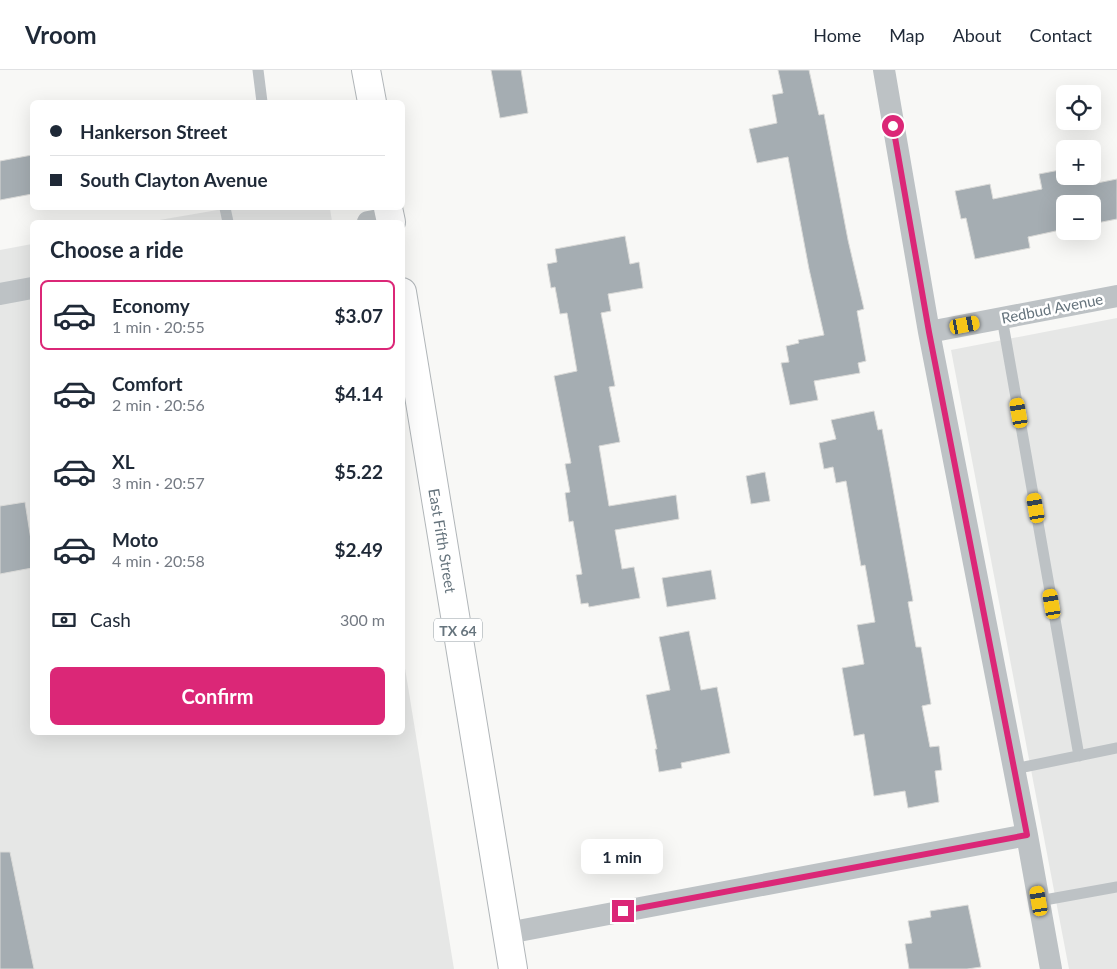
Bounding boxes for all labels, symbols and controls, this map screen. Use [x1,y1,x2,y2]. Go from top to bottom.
text: Vroom [25,20,97,49]
text: Home [813,24,861,46]
text: Map [889,24,925,46]
text: About [953,24,1002,46]
text: Contact [1030,24,1092,46]
map controls [1056,85,1101,240]
button: locate [1056,85,1101,130]
route start [882,115,904,137]
text: Hankerson Street [80,120,227,143]
button: + [1056,140,1101,185]
text: South Clayton Avenue [80,168,268,191]
button: − [1056,195,1101,240]
text: Choose a ride [50,236,184,263]
street label: Redbud Avenue [1000,289,1105,327]
icon: car [52,293,97,338]
text: Economy [112,294,190,317]
text: $3.07 [334,304,383,327]
car [948,315,981,335]
text: 1 min · 20:55 [112,317,205,336]
icon: car [52,371,97,416]
text: Comfort [112,372,183,395]
text: $4.14 [334,382,383,405]
text: 2 min · 20:56 [112,395,205,414]
car [1009,397,1028,429]
icon: car [52,449,97,494]
text: XL [112,450,135,473]
text: $5.22 [334,460,383,483]
text: 3 min · 20:57 [112,473,205,492]
street label: East Fifth Street [425,487,460,595]
car [1026,492,1045,524]
icon: car [52,527,97,572]
text: Moto [112,528,158,551]
text: $2.49 [334,538,383,561]
text: 4 min · 20:58 [112,551,205,570]
car [1042,588,1061,620]
icon: cash [50,606,78,634]
text: Cash [90,608,131,631]
text: 300 m [340,610,385,629]
road number: TX 64 [434,618,482,642]
button: Confirm [50,667,385,725]
callout: 1 min [582,838,664,874]
text: 1 min [602,847,642,866]
car [1029,885,1048,917]
route end [612,900,634,922]

